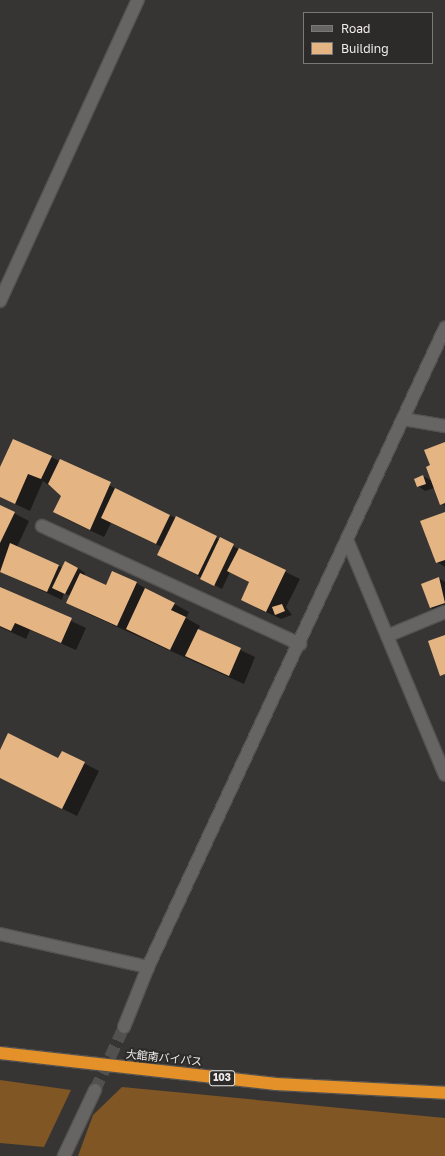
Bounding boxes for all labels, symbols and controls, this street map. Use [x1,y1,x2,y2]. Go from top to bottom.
legend [303,12,433,64]
text: Road [341,21,370,36]
text: Building [341,41,389,56]
street label: 大館南バイパス [125,1047,203,1069]
road number: 103 [209,1070,235,1086]

